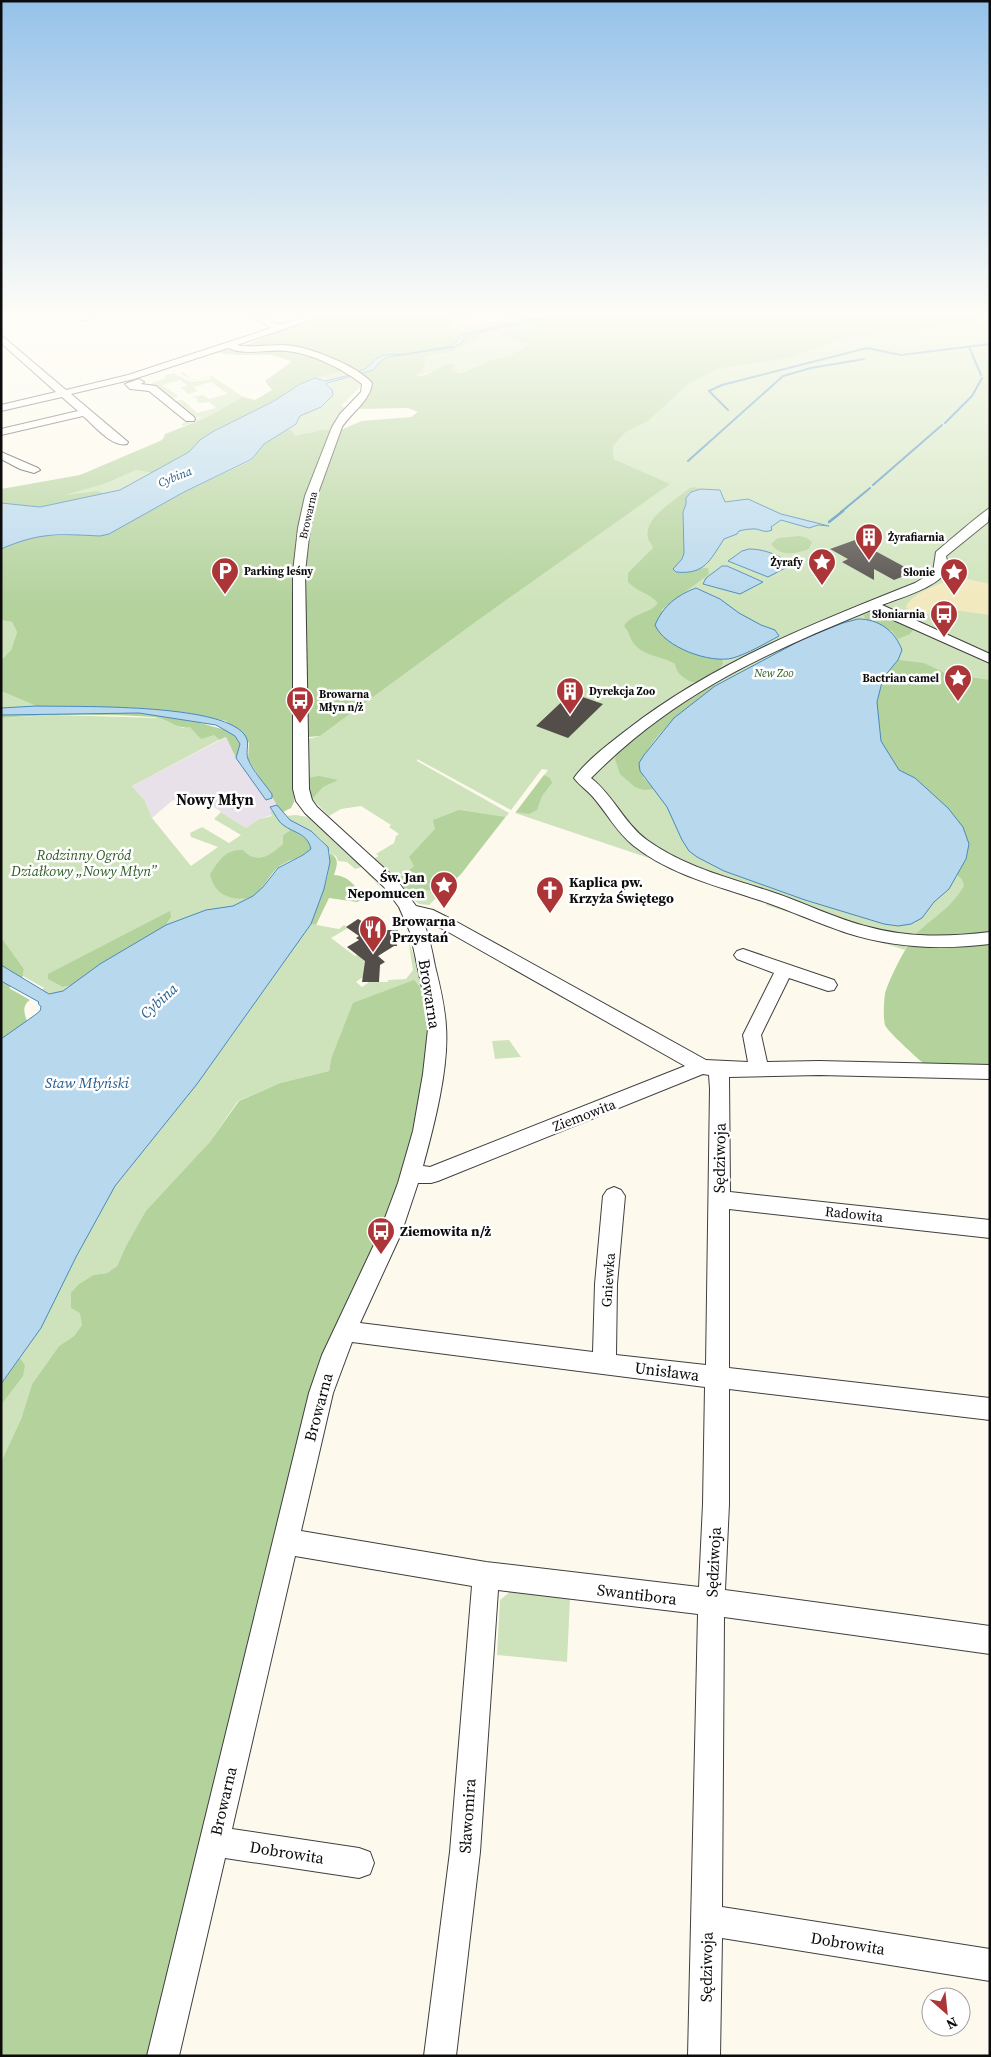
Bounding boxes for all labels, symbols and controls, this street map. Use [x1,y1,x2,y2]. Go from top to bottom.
water label: Cybina [156,463,195,491]
street label: Browarna [296,490,321,540]
building icon: Żyrafiarnia [854,522,884,561]
place label: Żyrafiarnia [888,530,945,545]
place icon: Żyrafy [807,547,837,586]
place label: Żyrafy [770,555,803,570]
parking icon: Parking leśny [210,556,240,595]
place icon: Słonie [939,557,969,596]
place label: Parking leśny [244,564,313,579]
place label: Słonie [903,565,935,580]
bus stop icon: Słoniarnia [929,599,959,638]
place label: Słoniarnia [872,607,925,622]
place icon: Bactrian camel [943,663,973,702]
park label: New Zoo [753,666,794,681]
place label: Bactrian camel [862,671,939,686]
building icon: Dyrekcja Zoo [555,676,585,715]
place label: Dyrekcja Zoo [589,684,655,699]
bus stop icon: Browarna Młyn n/ż [285,685,315,724]
place label: Browarna Młyn n/ż [319,687,369,715]
district label: Nowy Młyn [176,789,254,810]
park label: Rodzinny Ogród Działkowy „Nowy Młyn” [10,845,157,881]
place label: Św. Jan Nepomucen [348,867,425,903]
place icon: Św. Jan Nepomucen [429,870,459,909]
place label: Kaplica pw. Krzyża Świętego [569,872,674,908]
church icon: Kaplica pw. Krzyża Świętego [535,875,565,914]
place label: Browarna Przystań [392,911,456,947]
restaurant icon: Browarna Przystań [358,914,388,953]
street label: Browarna [414,958,446,1031]
water label: Cybina [135,978,182,1023]
water label: Staw Młyński [45,1072,130,1093]
street label: Ziemowita [550,1094,619,1136]
street label: Sędziwoja [707,1122,731,1193]
street label: Radowita [824,1201,885,1227]
bus stop icon: Ziemowita n/ż [366,1216,396,1255]
place label: Ziemowita n/ż [400,1221,492,1241]
street label: Gniewka [596,1251,620,1308]
street label: Unisława [633,1356,701,1386]
street label: Browarna [298,1369,338,1444]
street label: Sędziwoja [700,1525,726,1598]
street label: Swantibora [596,1578,679,1610]
street label: Browarna [204,1764,242,1838]
street label: Sławomira [453,1777,481,1854]
street label: Dobrowita [248,1835,327,1869]
street label: Dobrowita [809,1926,888,1960]
street label: Sędziwoja [694,1931,718,2002]
north arrow [921,1987,971,2037]
text: N [943,2012,961,2035]

